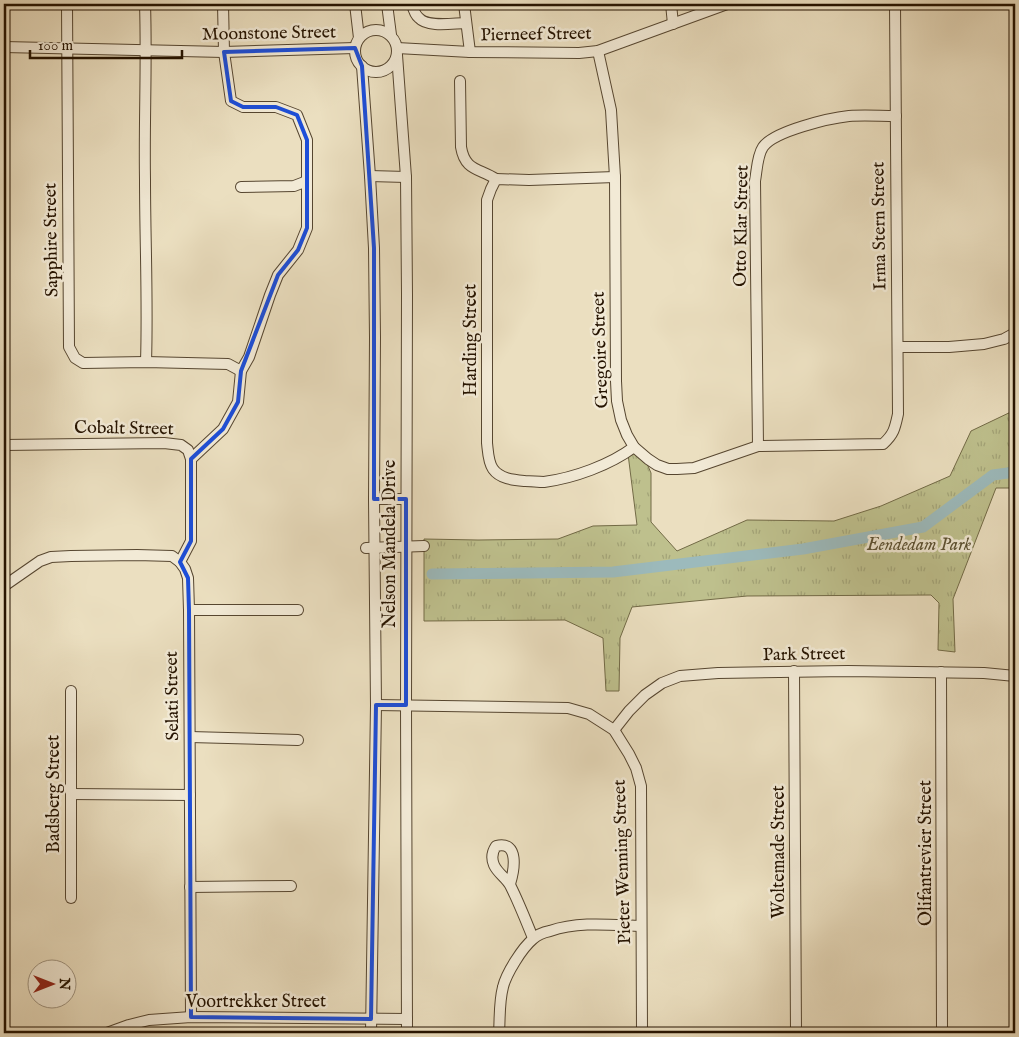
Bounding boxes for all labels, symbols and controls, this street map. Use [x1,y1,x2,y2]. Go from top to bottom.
street label: Moonstone Street [202,21,336,47]
street label: Pierneef Street [480,23,592,47]
scale bar [30,28,182,60]
text: 100 m [38,36,74,55]
street label: Irma Stern Street [867,162,893,290]
street label: Otto Klar Street [729,165,755,287]
street label: Sapphire Street [40,183,64,297]
street label: Harding Street [460,284,483,396]
street label: Gregoire Street [587,291,615,409]
street label: Cobalt Street [74,417,174,441]
street label: Nelson Mandela Drive [379,460,402,628]
park label: Eendedam Park [866,534,971,557]
street label: Park Street [762,643,846,667]
street label: Selati Street [161,651,185,741]
street label: Badsberg Street [43,735,66,853]
street label: Pieter Wenning Street [609,779,637,945]
street label: Olifantrevier Street [915,780,938,926]
street label: Woltemade Street [768,785,791,919]
north arrow [28,960,78,1010]
text: N [55,977,73,990]
street label: Voortrekker Street [185,991,326,1014]

